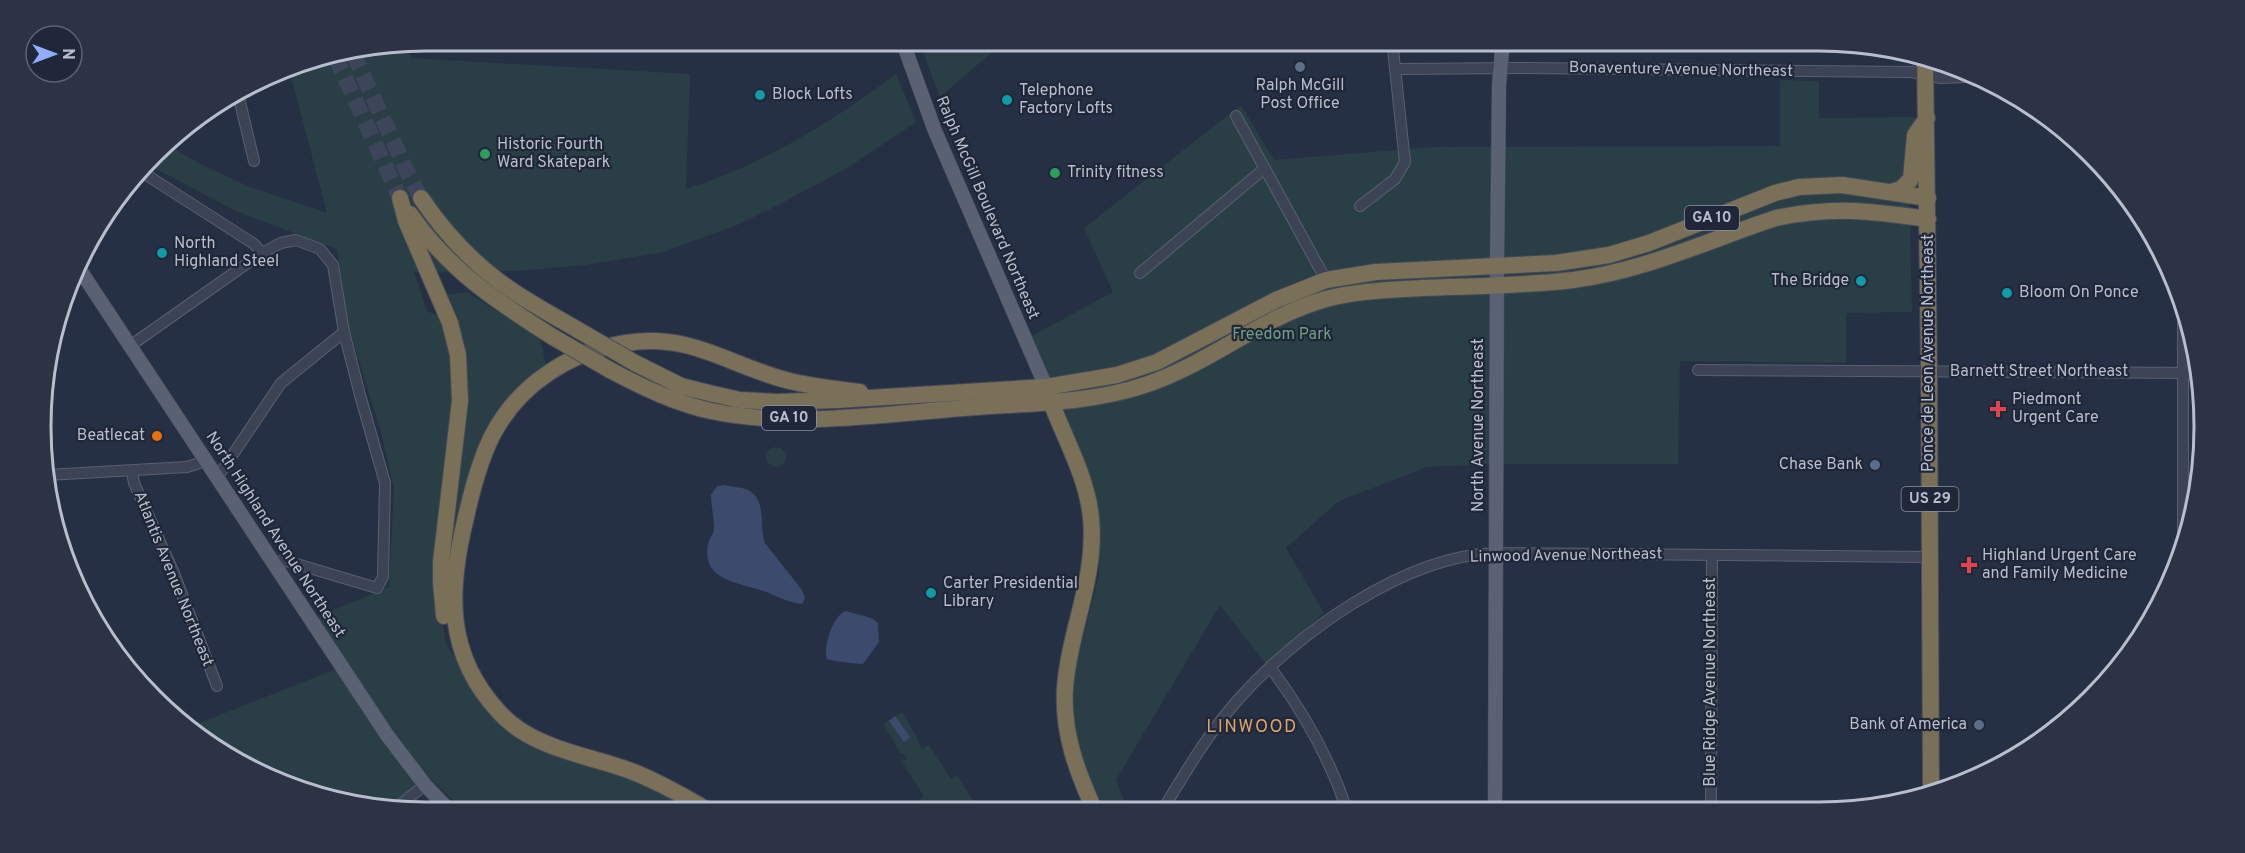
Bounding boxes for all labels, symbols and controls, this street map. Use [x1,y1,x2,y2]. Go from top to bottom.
north arrow [24,24,84,84]
text: N [57,48,77,60]
street label: Bonaventure Avenue Northeast [1569,58,1793,82]
marker: Ralph McGill Post Office [1293,60,1307,74]
place label: Ralph McGill Post Office [1256,76,1344,114]
place label: Telephone Factory Lofts [1019,81,1113,119]
place label: Block Lofts [772,85,853,105]
marker: Block Lofts [753,88,767,102]
street label: Ralph McGill Boulevard Northeast [931,93,1043,323]
marker: Telephone Factory Lofts [1000,93,1014,107]
place label: Historic Fourth Ward Skatepark [497,135,610,173]
marker: Historic Fourth Ward Skatepark [478,147,492,161]
place label: Trinity fitness [1067,163,1164,183]
marker: Trinity fitness [1048,166,1062,180]
road number: GA 10 [1685,206,1739,230]
place label: North Highland Steel [174,234,279,272]
street label: Ponce de Leon Avenue Northeast [1919,234,1939,472]
marker: North Highland Steel [155,246,169,260]
place label: The Bridge [1771,271,1849,291]
marker: The Bridge [1854,274,1868,288]
place label: Bloom On Ponce [2019,283,2139,303]
marker: Bloom On Ponce [2000,286,2014,300]
park label: Freedom Park [1232,325,1332,345]
street label: North Avenue Northeast [1469,338,1489,512]
street label: Barnett Street Northeast [1950,362,2128,382]
place label: Piedmont Urgent Care [2012,390,2099,428]
marker: Piedmont Urgent Care [1989,400,2007,418]
road number: GA 10 [762,406,816,430]
place label: Beatlecat [77,426,145,446]
street label: North Highland Avenue Northeast [201,428,349,642]
marker: Beatlecat [150,429,164,443]
place label: Chase Bank [1779,455,1863,475]
marker: Chase Bank [1868,458,1882,472]
road number: US 29 [1902,487,1958,511]
street label: Atlantis Avenue Northeast [129,488,217,670]
street label: Linwood Avenue Northeast [1469,544,1663,568]
place label: Highland Urgent Care and Family Medicine [1982,546,2137,584]
marker: Highland Urgent Care and Family Medicine [1960,556,1978,574]
place label: Carter Presidential Library [943,574,1078,612]
street label: Blue Ridge Avenue Northeast [1701,577,1721,787]
marker: Carter Presidential Library [924,586,938,600]
place label: Bank of America [1849,715,1967,735]
district label: LINWOOD [1206,716,1298,739]
marker: Bank of America [1972,718,1986,732]

